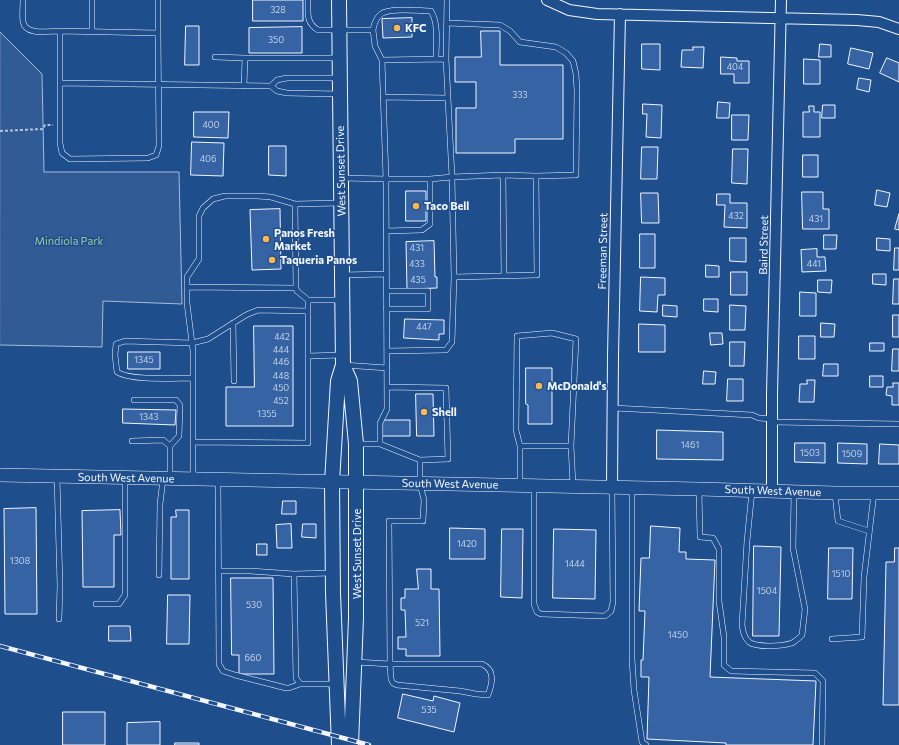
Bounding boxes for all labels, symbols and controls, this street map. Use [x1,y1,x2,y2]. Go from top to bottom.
house number: 328 [270,5,286,15]
place label: KFC [405,21,427,35]
marker: KFC [392,23,402,33]
house number: 350 [268,35,284,45]
house number: 404 [727,62,743,72]
house number: 333 [512,90,528,100]
house number: 400 [202,120,220,130]
street label: West Sunset Drive [334,126,348,216]
house number: 406 [200,154,216,164]
place label: Taco Bell [424,199,469,213]
marker: Taco Bell [411,201,421,211]
house number: 432 [728,211,744,221]
street label: Freeman Street [596,212,610,290]
house number: 431 [809,214,823,224]
street label: Baird Street [757,215,771,275]
place label: Panos Fresh Market [274,226,335,252]
park label: Mindiola Park [34,234,104,248]
marker: Panos Fresh Market [261,234,271,244]
house number: 431 [410,243,424,253]
place label: Taqueria Panos [280,253,357,267]
marker: Taqueria Panos [267,255,277,265]
house number: 433 [409,259,425,269]
house number: 441 [807,259,821,269]
house number: 435 [410,275,426,285]
house number: 447 [416,322,432,332]
house number: 442 [274,332,290,342]
house number: 444 [273,345,289,355]
house number: 1345 [134,355,154,365]
house number: 446 [273,357,289,367]
house number: 448 [273,371,289,381]
place label: McDonald's [547,379,607,393]
marker: McDonald's [534,381,544,391]
house number: 450 [273,383,289,393]
house number: 452 [273,396,289,406]
place label: Shell [432,405,457,419]
marker: Shell [419,407,429,417]
house number: 1355 [257,409,277,419]
house number: 1343 [139,412,159,422]
house number: 1461 [681,440,699,450]
house number: 1503 [800,448,820,458]
house number: 1509 [842,449,862,459]
street label: South West Avenue [78,471,174,485]
street label: South West Avenue [402,477,498,491]
street label: South West Avenue [724,483,822,499]
street label: West Sunset Drive [350,509,364,599]
house number: 1420 [457,539,477,549]
house number: 1308 [10,556,30,566]
house number: 1444 [565,559,585,569]
house number: 1510 [832,569,850,579]
house number: 1504 [757,586,777,596]
house number: 530 [246,600,262,610]
house number: 521 [415,618,429,628]
house number: 1450 [668,630,688,640]
house number: 660 [245,653,261,663]
house number: 535 [421,705,437,715]

